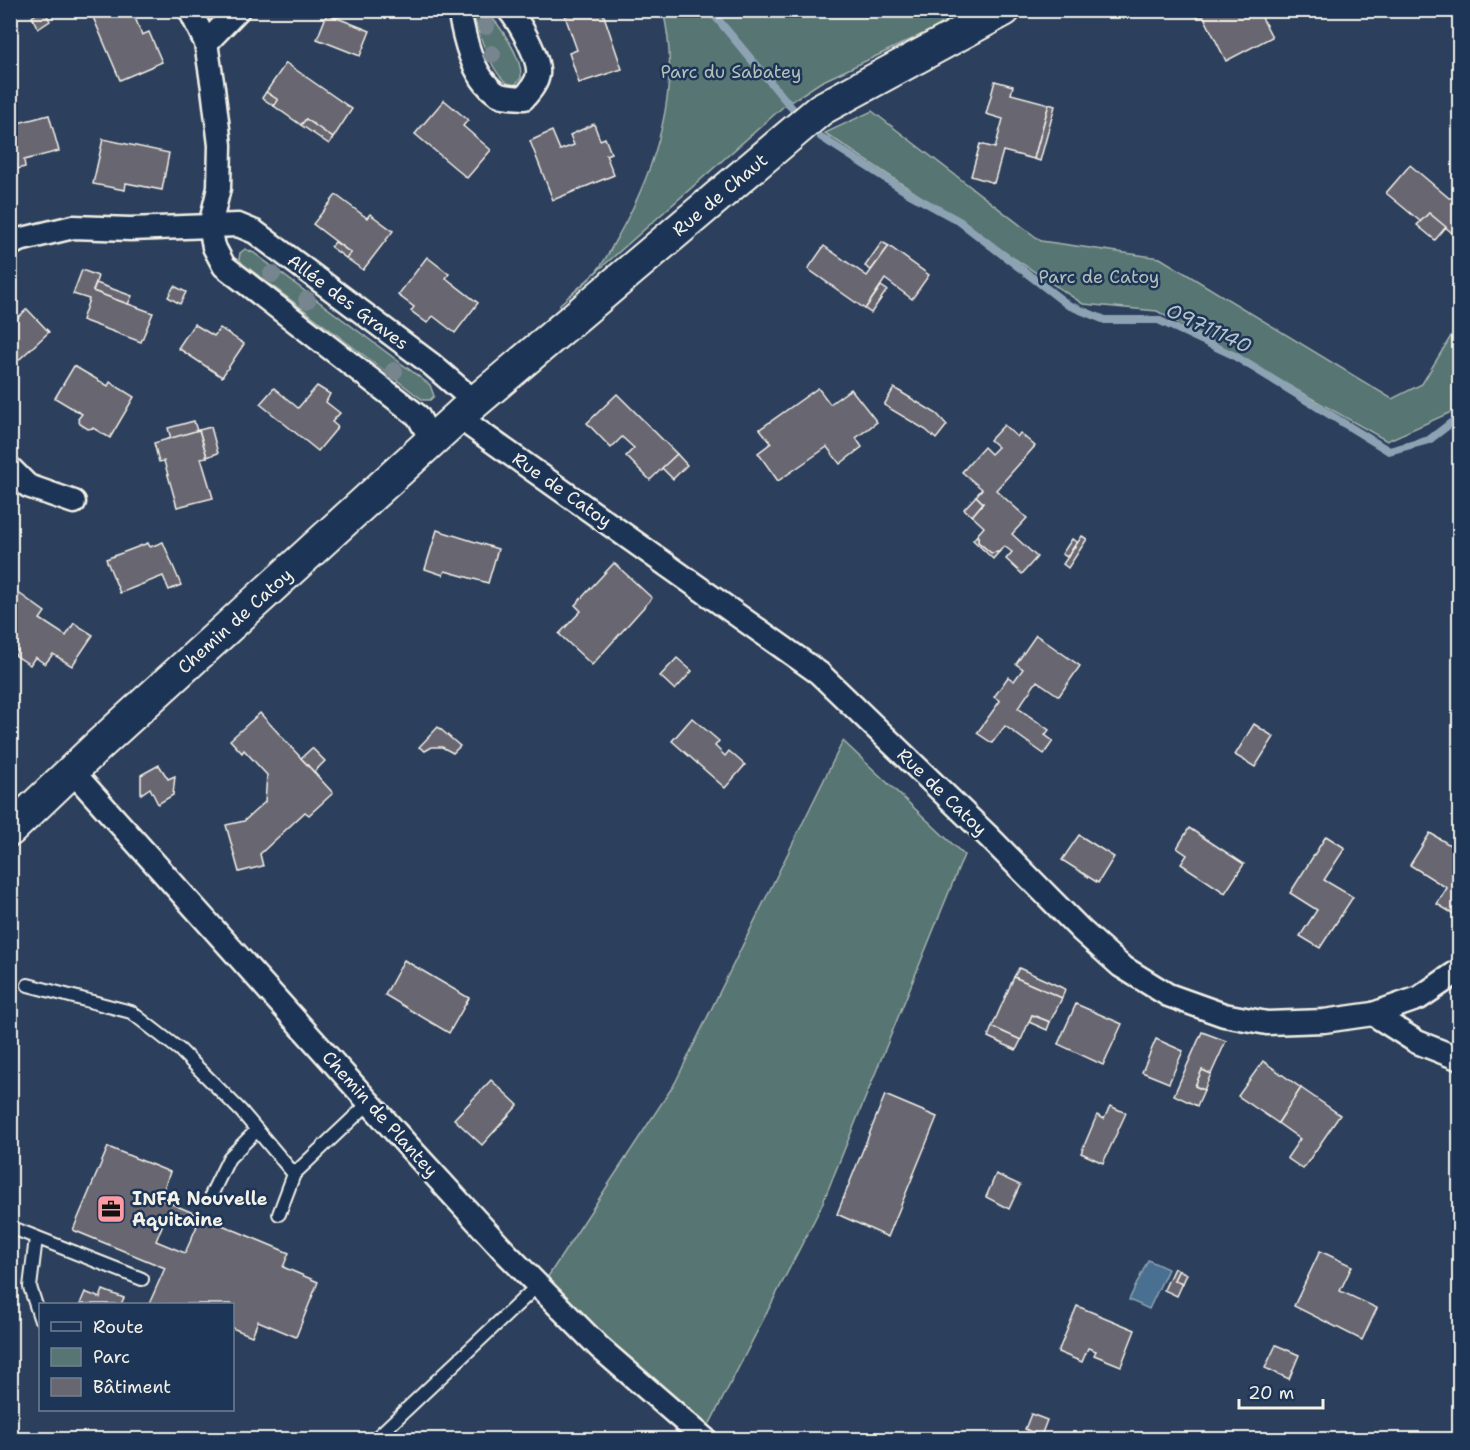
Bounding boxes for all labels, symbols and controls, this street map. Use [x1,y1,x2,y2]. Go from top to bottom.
park label: Parc du Sabatey [661,60,801,84]
street label: Rue de Chaut [667,148,773,242]
street label: Allée des Graves [283,249,413,355]
park label: Parc de Catoy [1039,265,1159,289]
water label: O9711140 [1162,297,1256,359]
street label: Rue de Catoy [507,447,617,533]
street label: Chemin de Catoy [172,563,298,679]
street label: Rue de Catoy [892,743,992,841]
street label: Chemin de Plantey [317,1046,443,1182]
place label: INFA Nouvelle Aquitaine [132,1187,268,1232]
office icon: INFA Nouvelle Aquitaine [95,1193,127,1225]
legend [39,1303,234,1411]
text: Route [93,1315,144,1339]
text: Parc [93,1345,130,1369]
scale bar [1239,1372,1323,1410]
text: Bâtiment [93,1375,171,1399]
text: 20 m [1248,1381,1294,1405]

